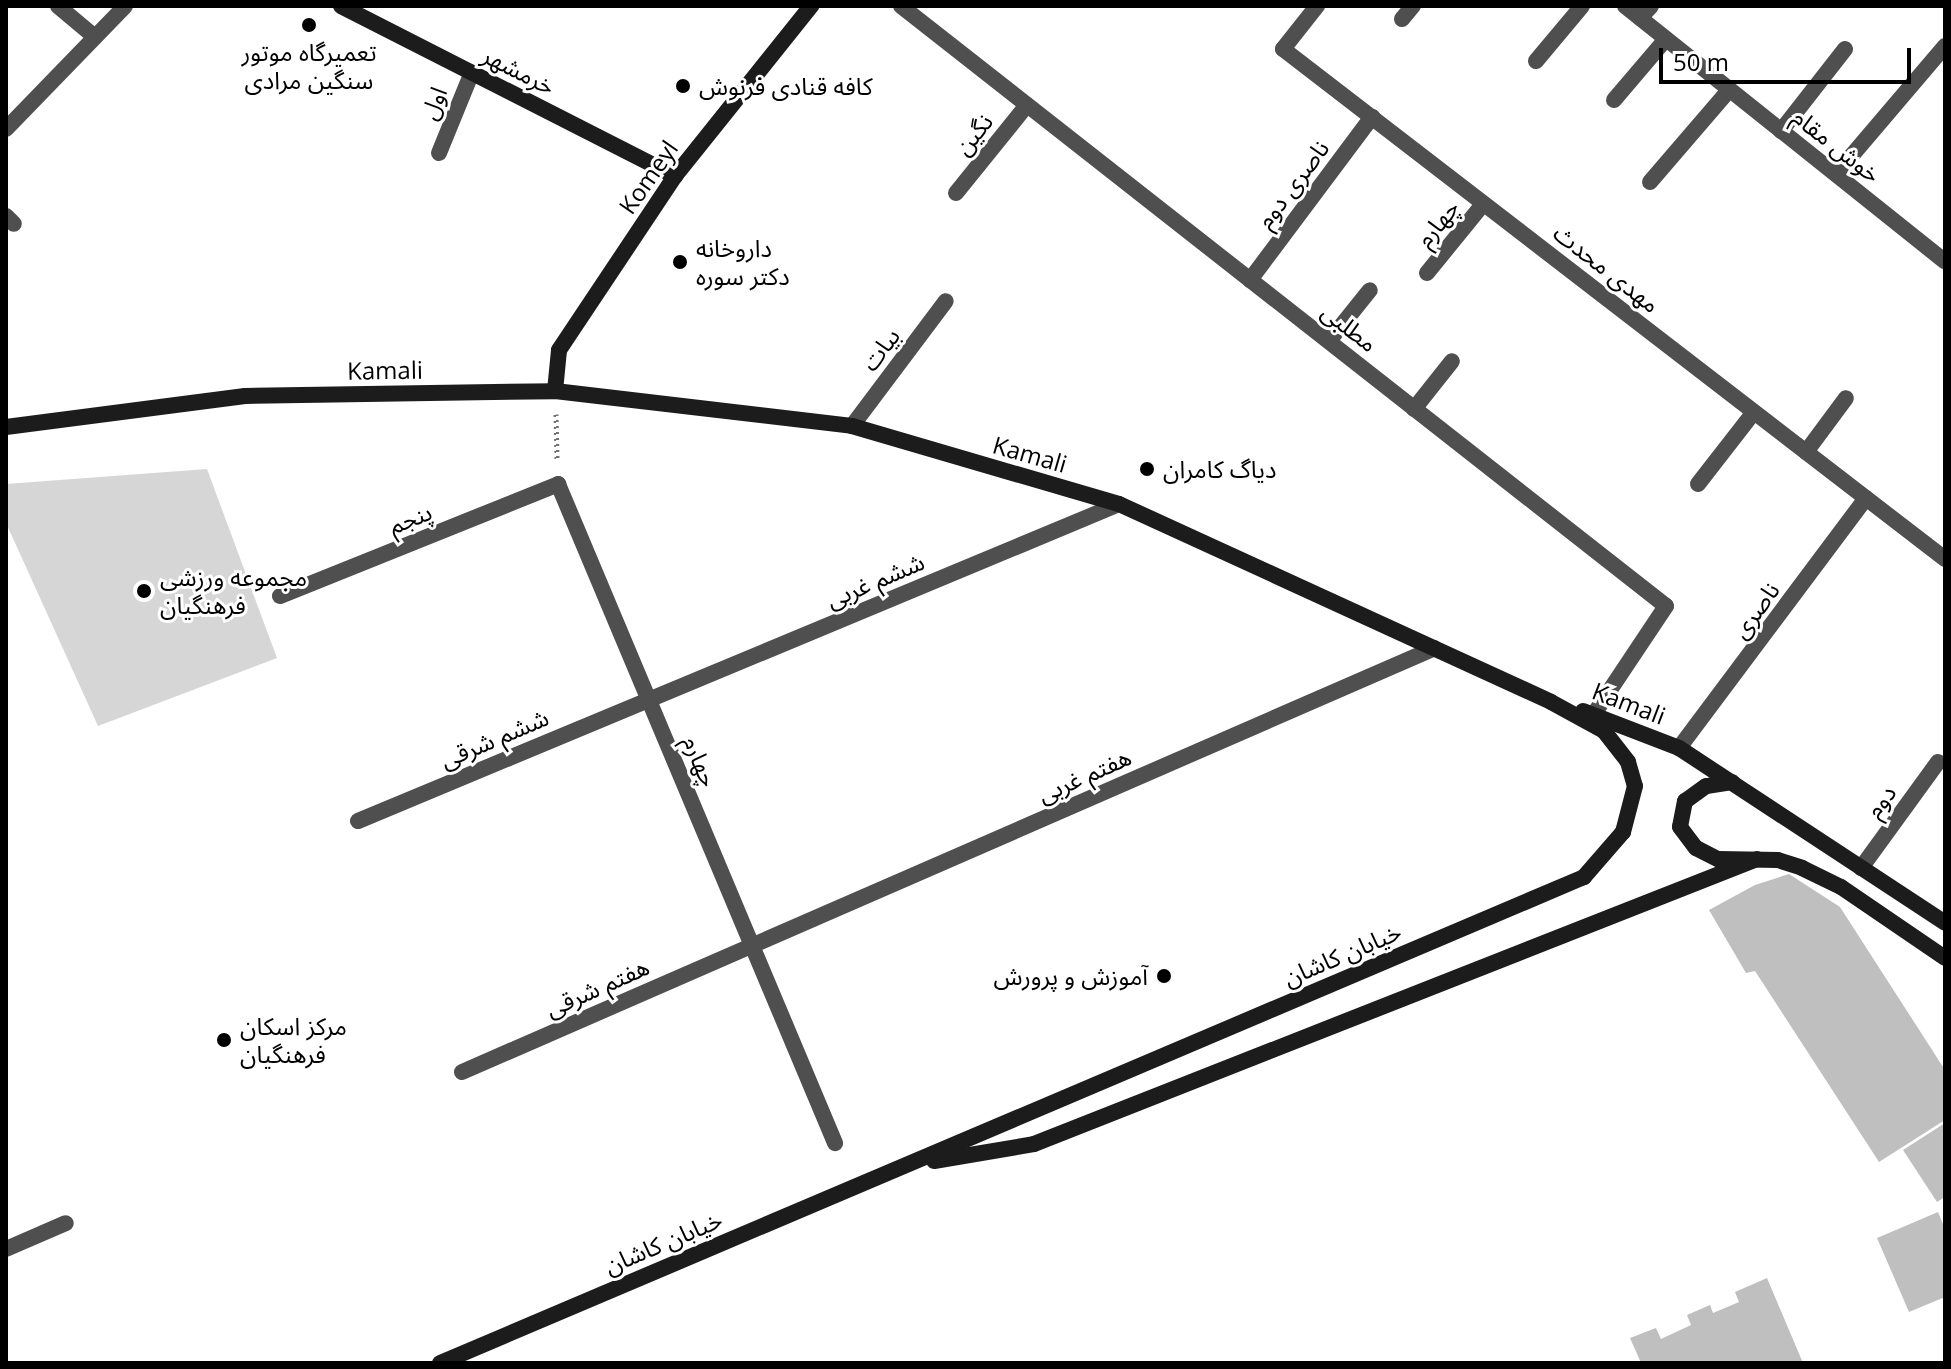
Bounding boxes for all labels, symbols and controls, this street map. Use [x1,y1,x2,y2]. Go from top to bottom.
marker: تعمیرگاه موتور سنگین مرادی [300,16,318,34]
scale bar [1663,32,1915,82]
place label: تعمیرگاه موتور سنگین مرادی [241,38,377,94]
street label: خرمشهر [478,40,560,100]
text: 50 m [1673,45,1729,78]
place label: کافه قنادی فرنوش [699,72,873,100]
marker: کافه قنادی فرنوش [674,77,692,95]
street label: اول [413,82,453,124]
street label: خوش مقام [1787,102,1887,188]
street label: نگین [948,107,998,161]
street label: ناصری دوم [1250,134,1334,234]
street label: Komeyl [612,135,684,219]
street label: چهارم [1409,193,1465,253]
street label: مهدی محدث [1548,218,1666,318]
place label: داروخانه دکتر سوره [696,234,790,290]
marker: داروخانه دکتر سوره [671,253,689,271]
street label: مطلبی [1316,296,1384,358]
street label: بیات [855,322,905,376]
street label: Kamali [347,355,423,385]
street label: Kamali [990,430,1070,478]
place label: دیاگ کامران [1163,455,1276,483]
marker: دیاگ کامران [1138,460,1156,478]
street label: پنجم [384,496,436,540]
street label: ششم غربی [822,546,928,614]
place label: مجموعه ورزشی فرهنگیان [160,563,307,619]
street label: ناصری [1725,576,1785,644]
marker: مجموعه ورزشی فرهنگیان [135,582,153,600]
street label: Kamali [1589,676,1669,730]
street label: ششم شرقی [435,702,553,774]
street label: چهارم [677,731,725,791]
street label: هفتم غربی [1033,742,1135,808]
street label: دوم [1858,779,1902,823]
street label: خیابان کاشان [1279,916,1405,992]
street label: هفتم شرقی [541,951,653,1023]
place label: آموزش و پرورش [994,962,1148,990]
marker: آموزش و پرورش [1155,967,1173,985]
place label: مرکز اسکان فرهنگیان [240,1012,347,1068]
marker: مرکز اسکان فرهنگیان [215,1031,233,1049]
street label: خیابان کاشان [600,1204,726,1280]

